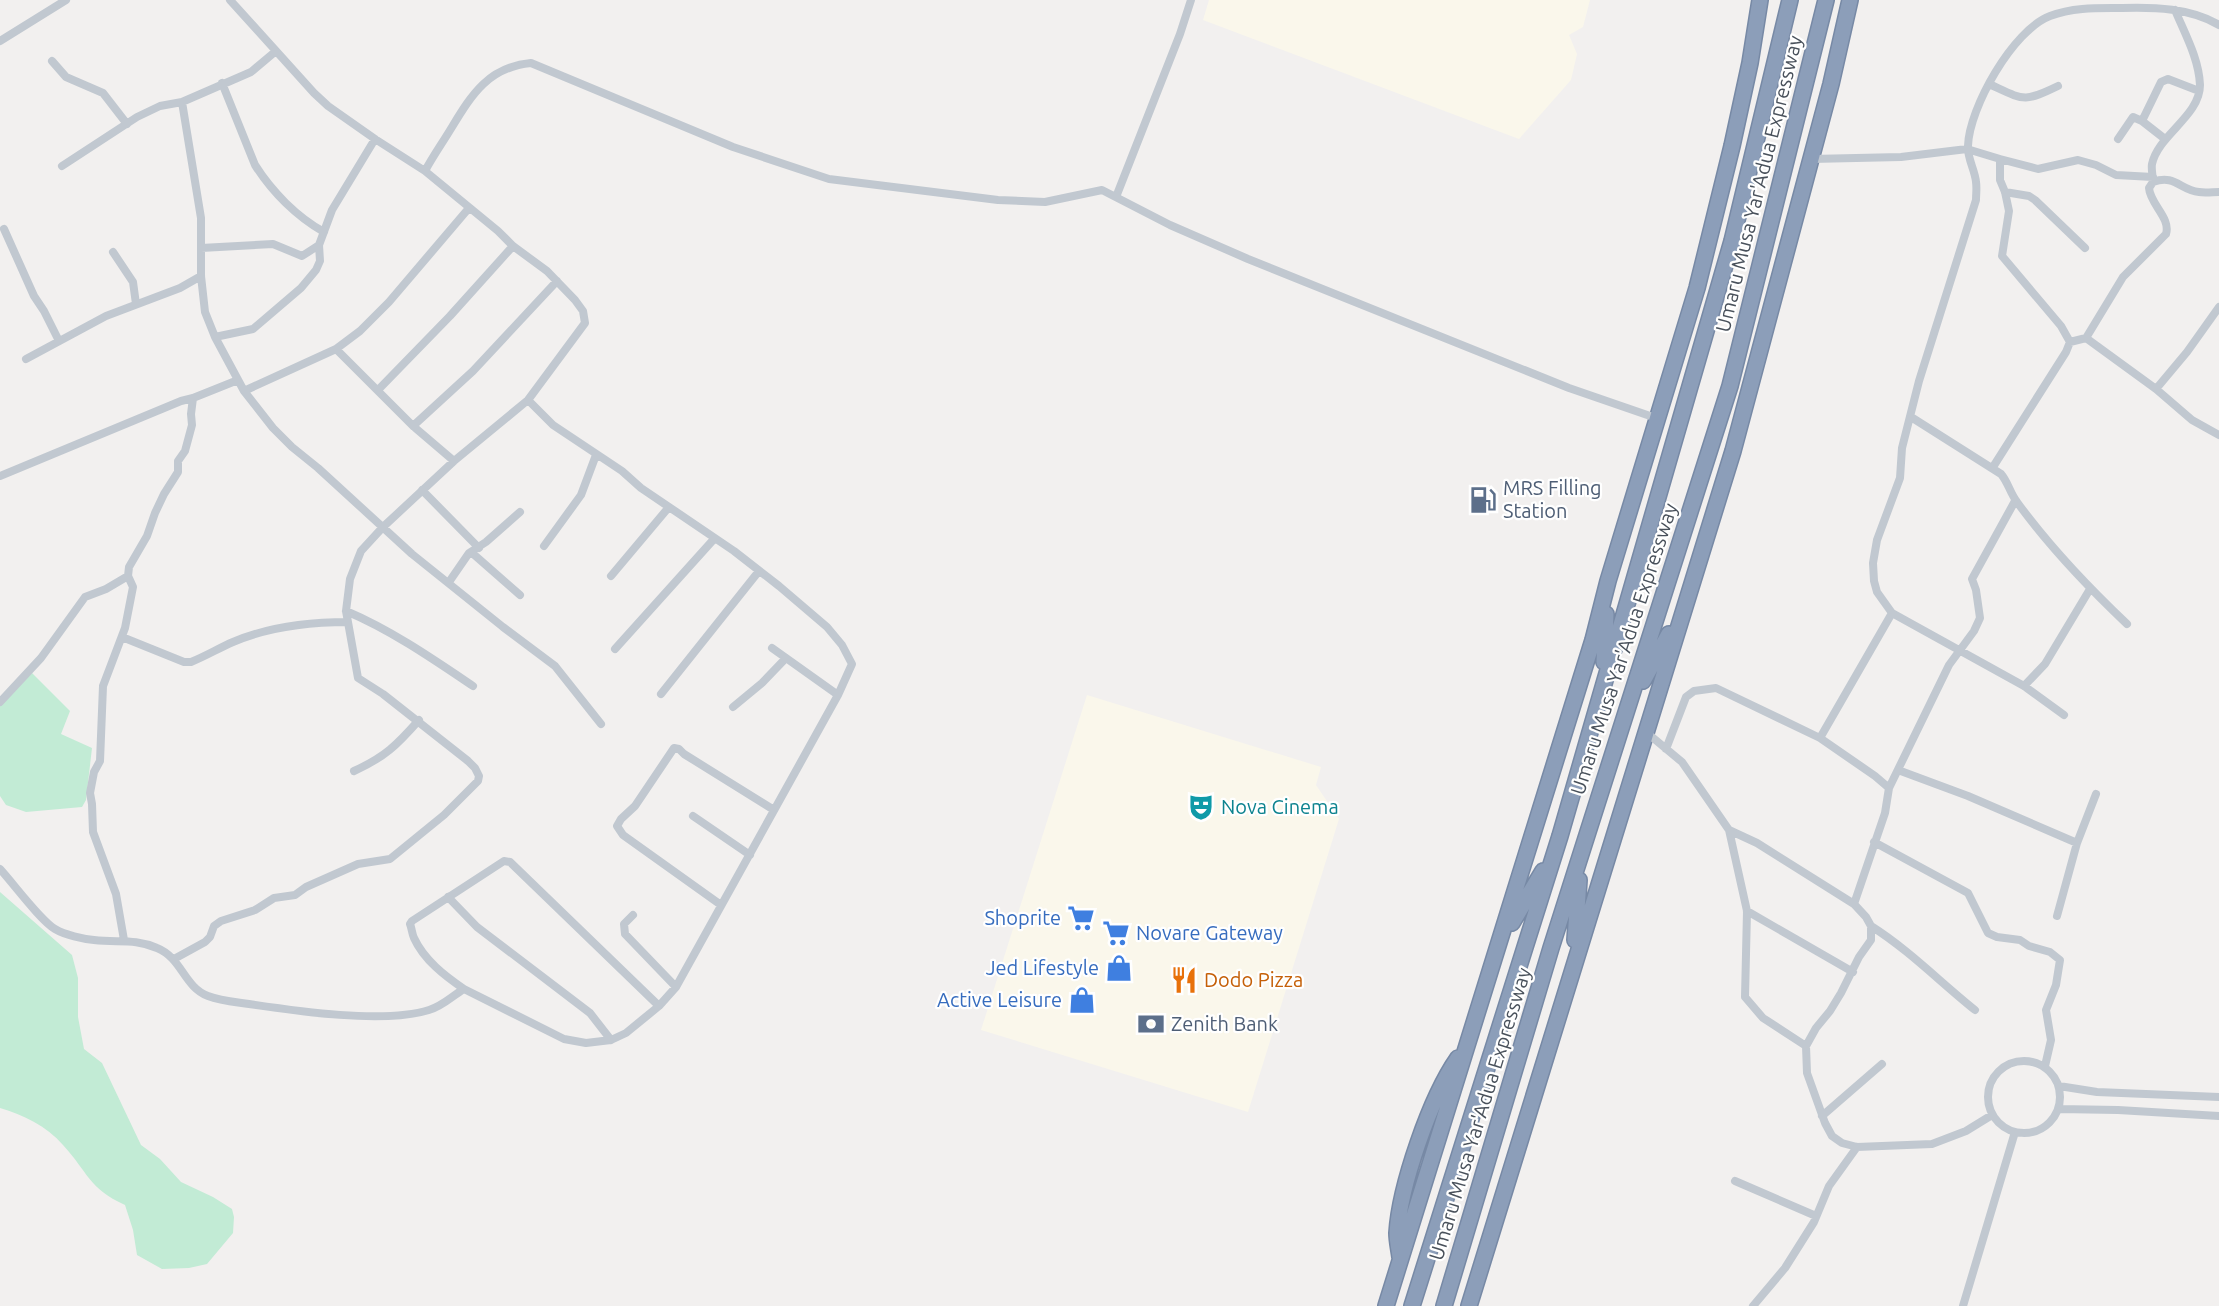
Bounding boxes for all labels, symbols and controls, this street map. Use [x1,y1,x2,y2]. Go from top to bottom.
street label: Umaru Musa Yar'Adua Expressway [1710,33,1807,335]
place label: MRS Filling Station [1503,476,1602,522]
fuel station icon: MRS Filling Station [1468,485,1498,515]
street label: Umaru Musa Yar'Adua Expressway [1565,500,1682,797]
theatre icon: Nova Cinema [1186,792,1216,822]
place label: Nova Cinema [1221,795,1339,818]
supermarket icon: Shoprite [1066,903,1096,933]
place label: Shoprite [984,906,1061,929]
supermarket icon: Novare Gateway [1101,918,1131,948]
place label: Novare Gateway [1136,921,1283,944]
shop icon: Jed Lifestyle [1104,953,1134,983]
place label: Jed Lifestyle [986,956,1099,979]
street label: Umaru Musa Yar'Adua Expressway [1424,964,1535,1263]
restaurant icon: Dodo Pizza [1169,965,1199,995]
place label: Dodo Pizza [1204,968,1303,991]
shop icon: Active Leisure [1067,985,1097,1015]
place label: Active Leisure [937,988,1062,1011]
bank icon: Zenith Bank [1136,1009,1166,1039]
place label: Zenith Bank [1171,1012,1278,1035]

